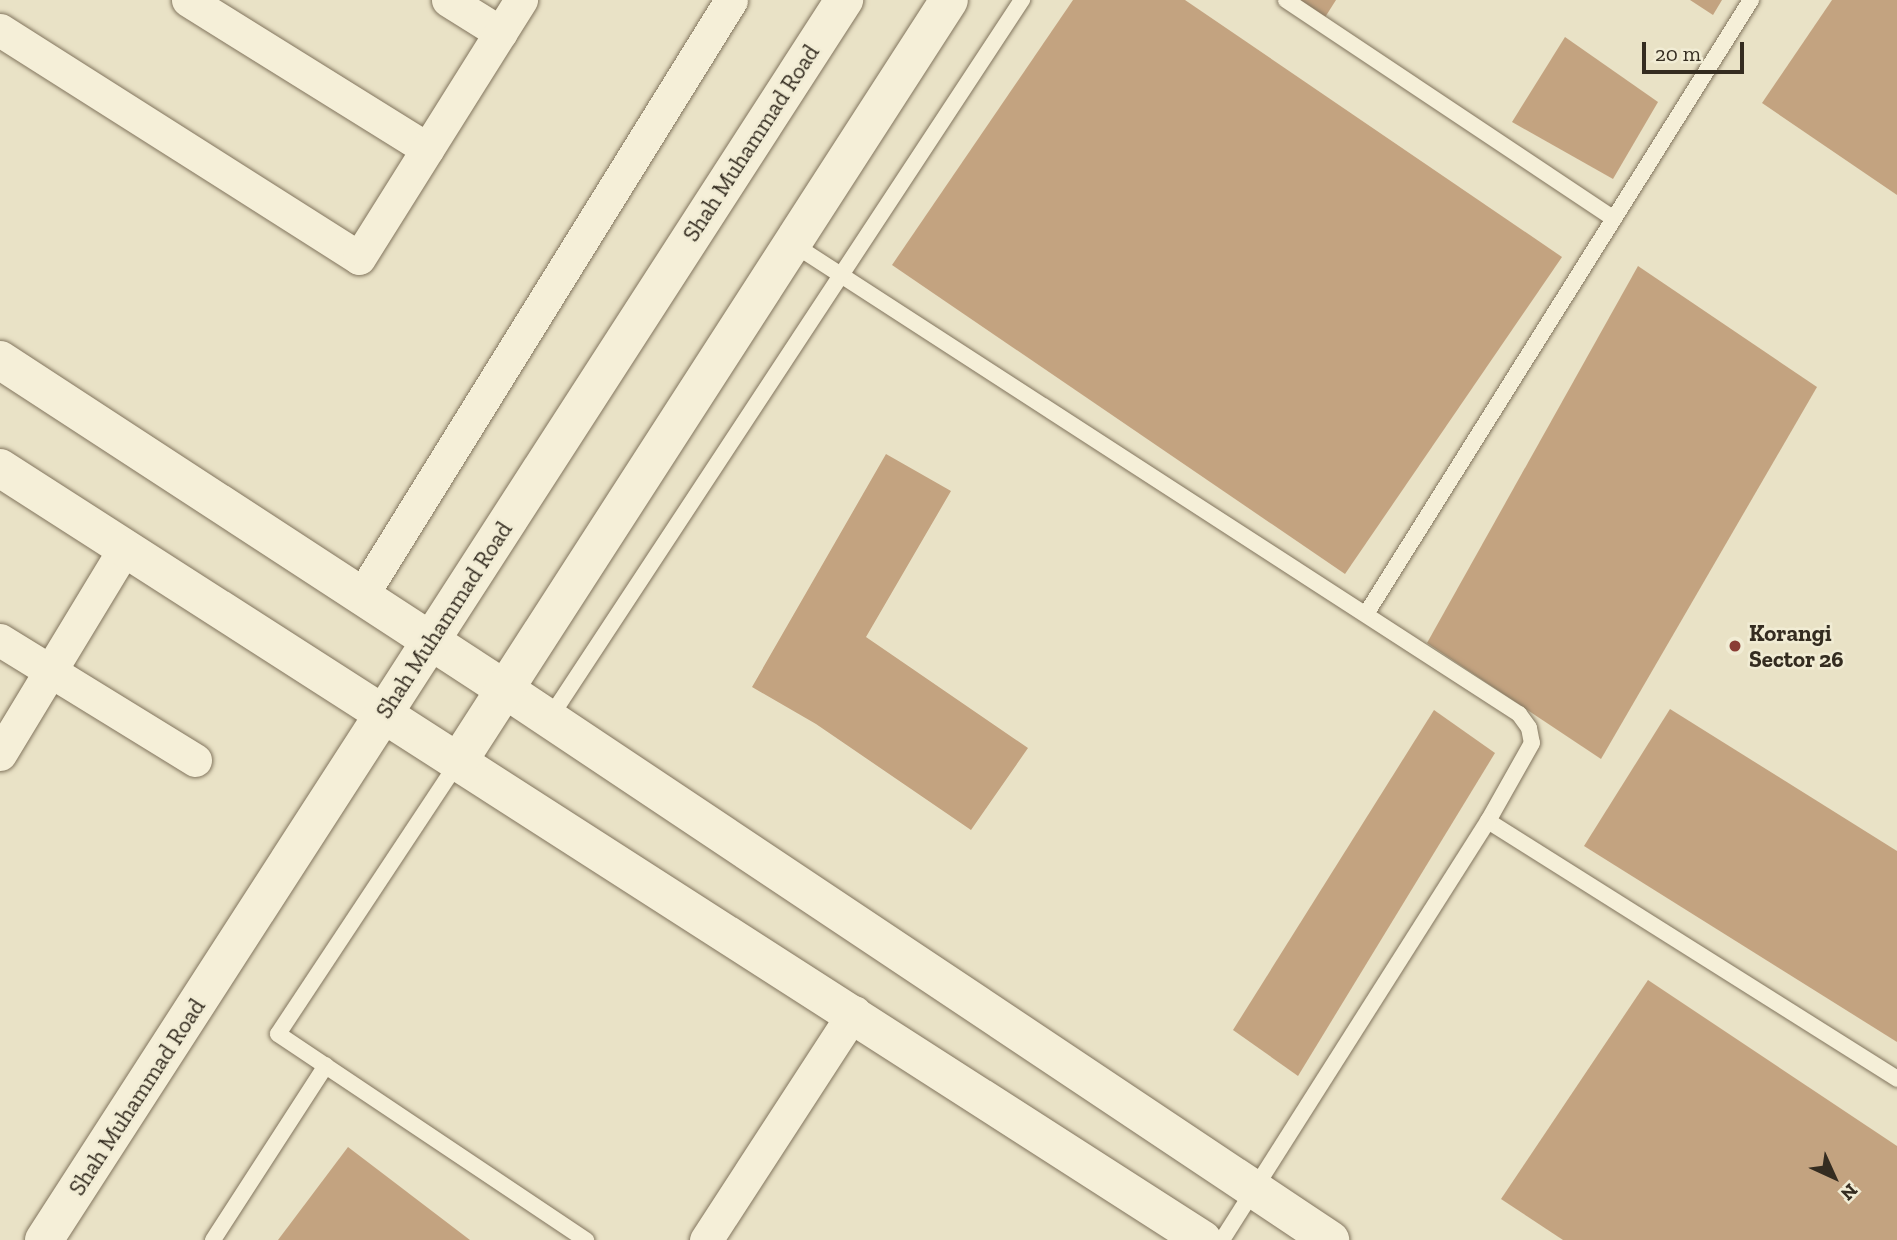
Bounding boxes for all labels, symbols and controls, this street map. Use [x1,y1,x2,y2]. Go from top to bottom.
scale bar [1645,28,1746,72]
street label: Shah Muhammad Road [677,39,825,247]
text: 20 m [1655,41,1701,66]
street label: Shah Muhammad Road [370,516,518,724]
place label: Korangi Sector 26 [1749,619,1844,673]
marker: Korangi Sector 26 [1727,638,1743,654]
street label: Shah Muhammad Road [63,993,211,1201]
north arrow [1799,1142,1869,1212]
text: N [1836,1179,1862,1205]

